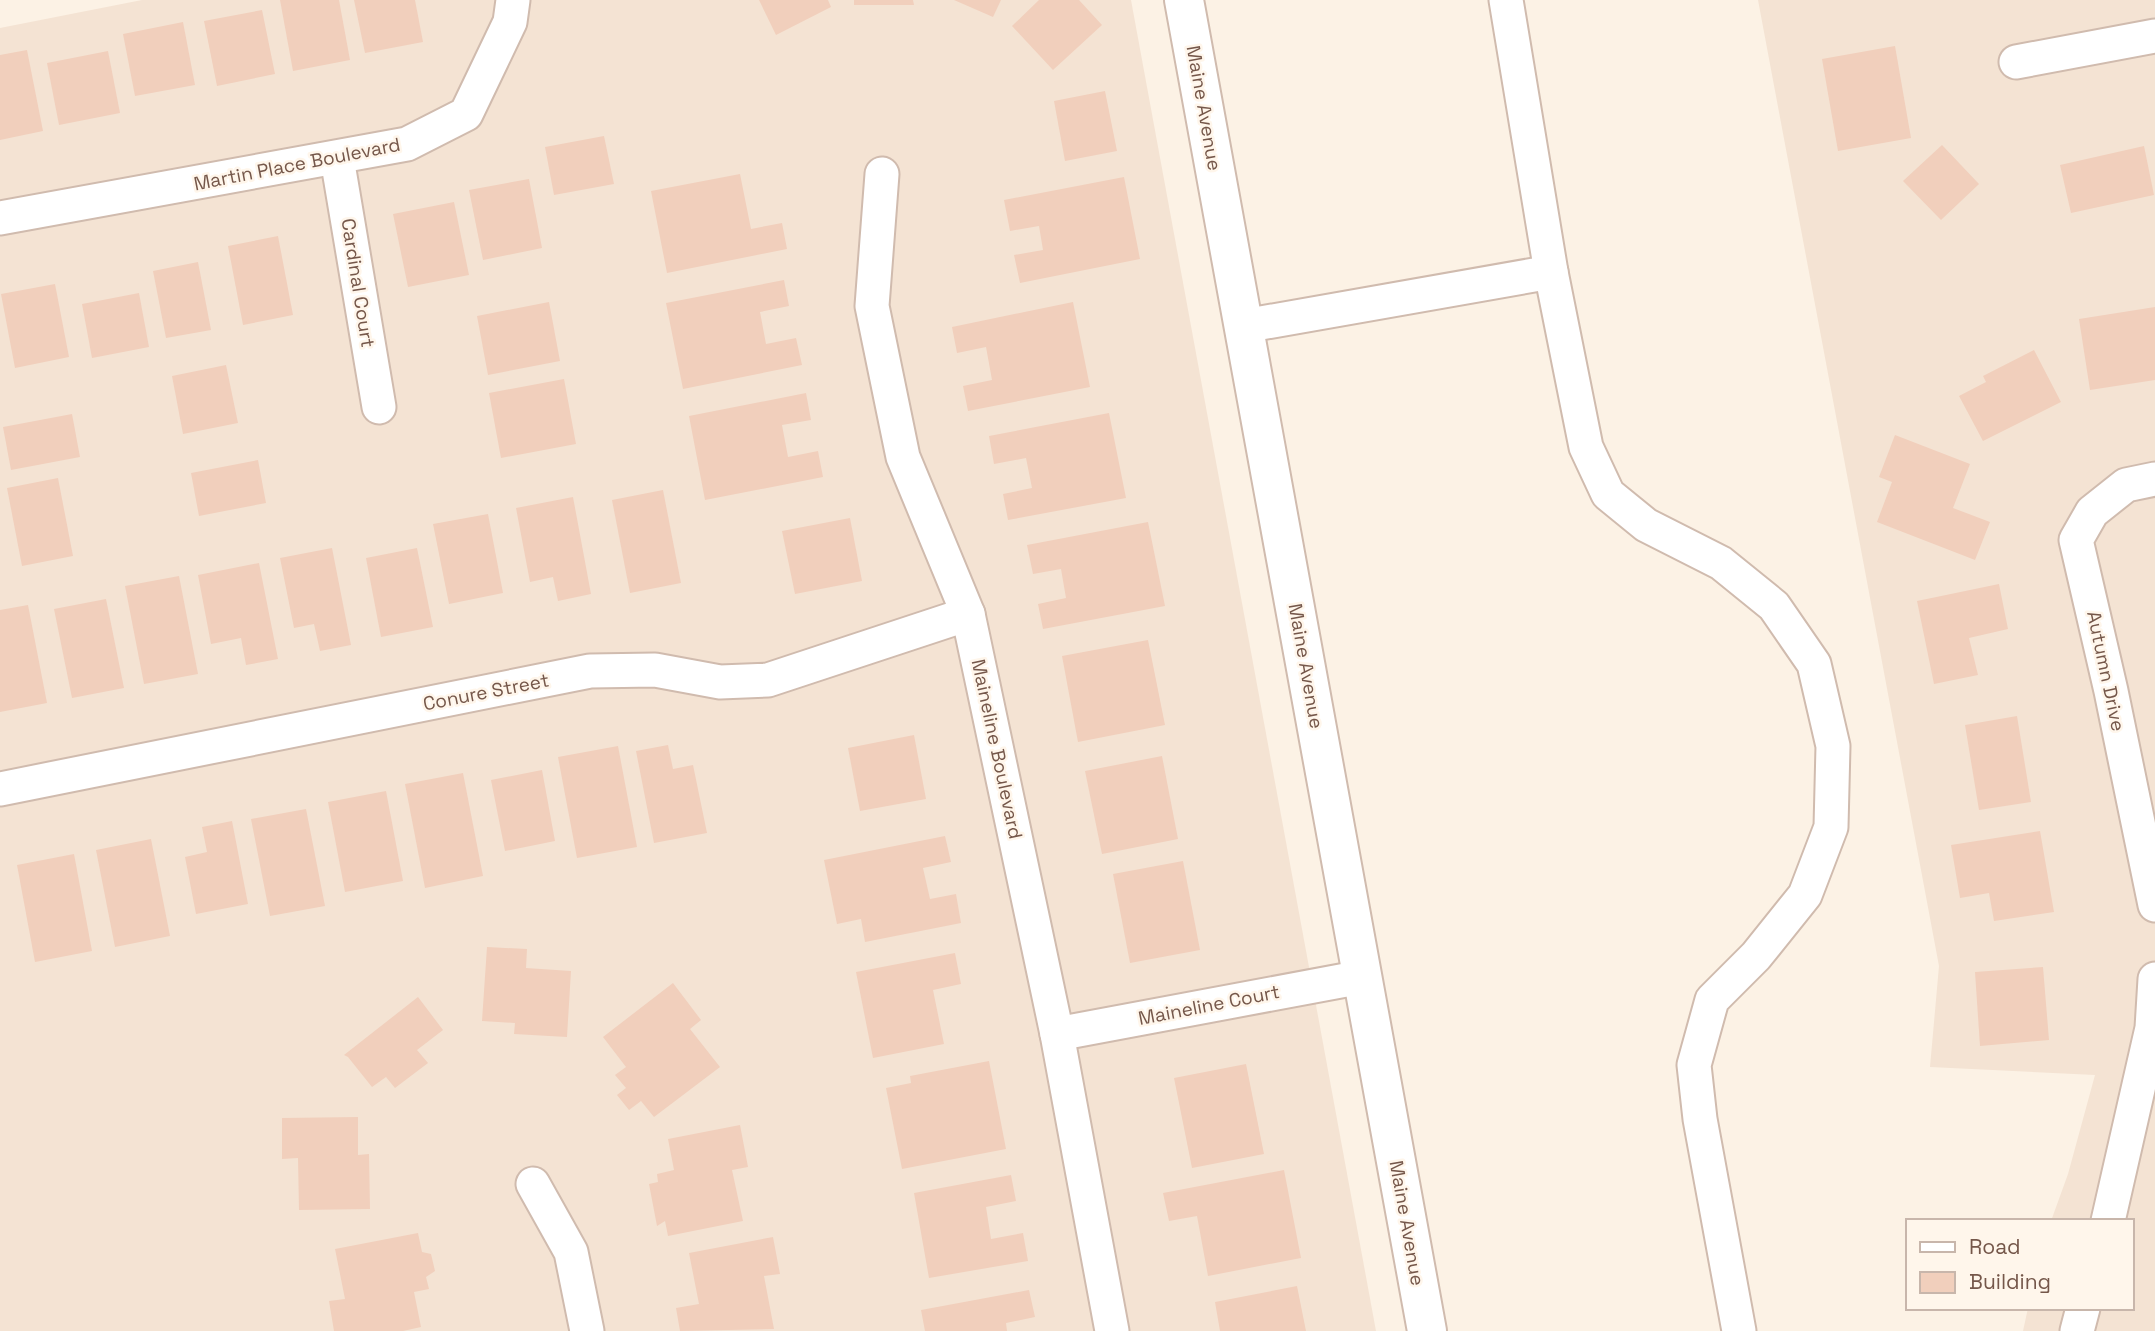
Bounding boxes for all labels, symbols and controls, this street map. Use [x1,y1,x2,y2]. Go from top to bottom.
street label: Maine Avenue [1181,43,1227,173]
street label: Martin Place Boulevard [192,132,402,196]
street label: Cardinal Court [335,217,381,349]
street label: Maine Avenue [1283,601,1329,731]
street label: Autumn Drive [2081,609,2131,733]
street label: Maineline Boulevard [966,657,1028,841]
street label: Conure Street [421,668,551,716]
street label: Maineline Court [1136,979,1282,1031]
street label: Maine Avenue [1384,1158,1430,1288]
legend [1906,1219,2134,1310]
text: Road [1969,1233,2021,1260]
text: Building [1969,1268,2051,1295]

